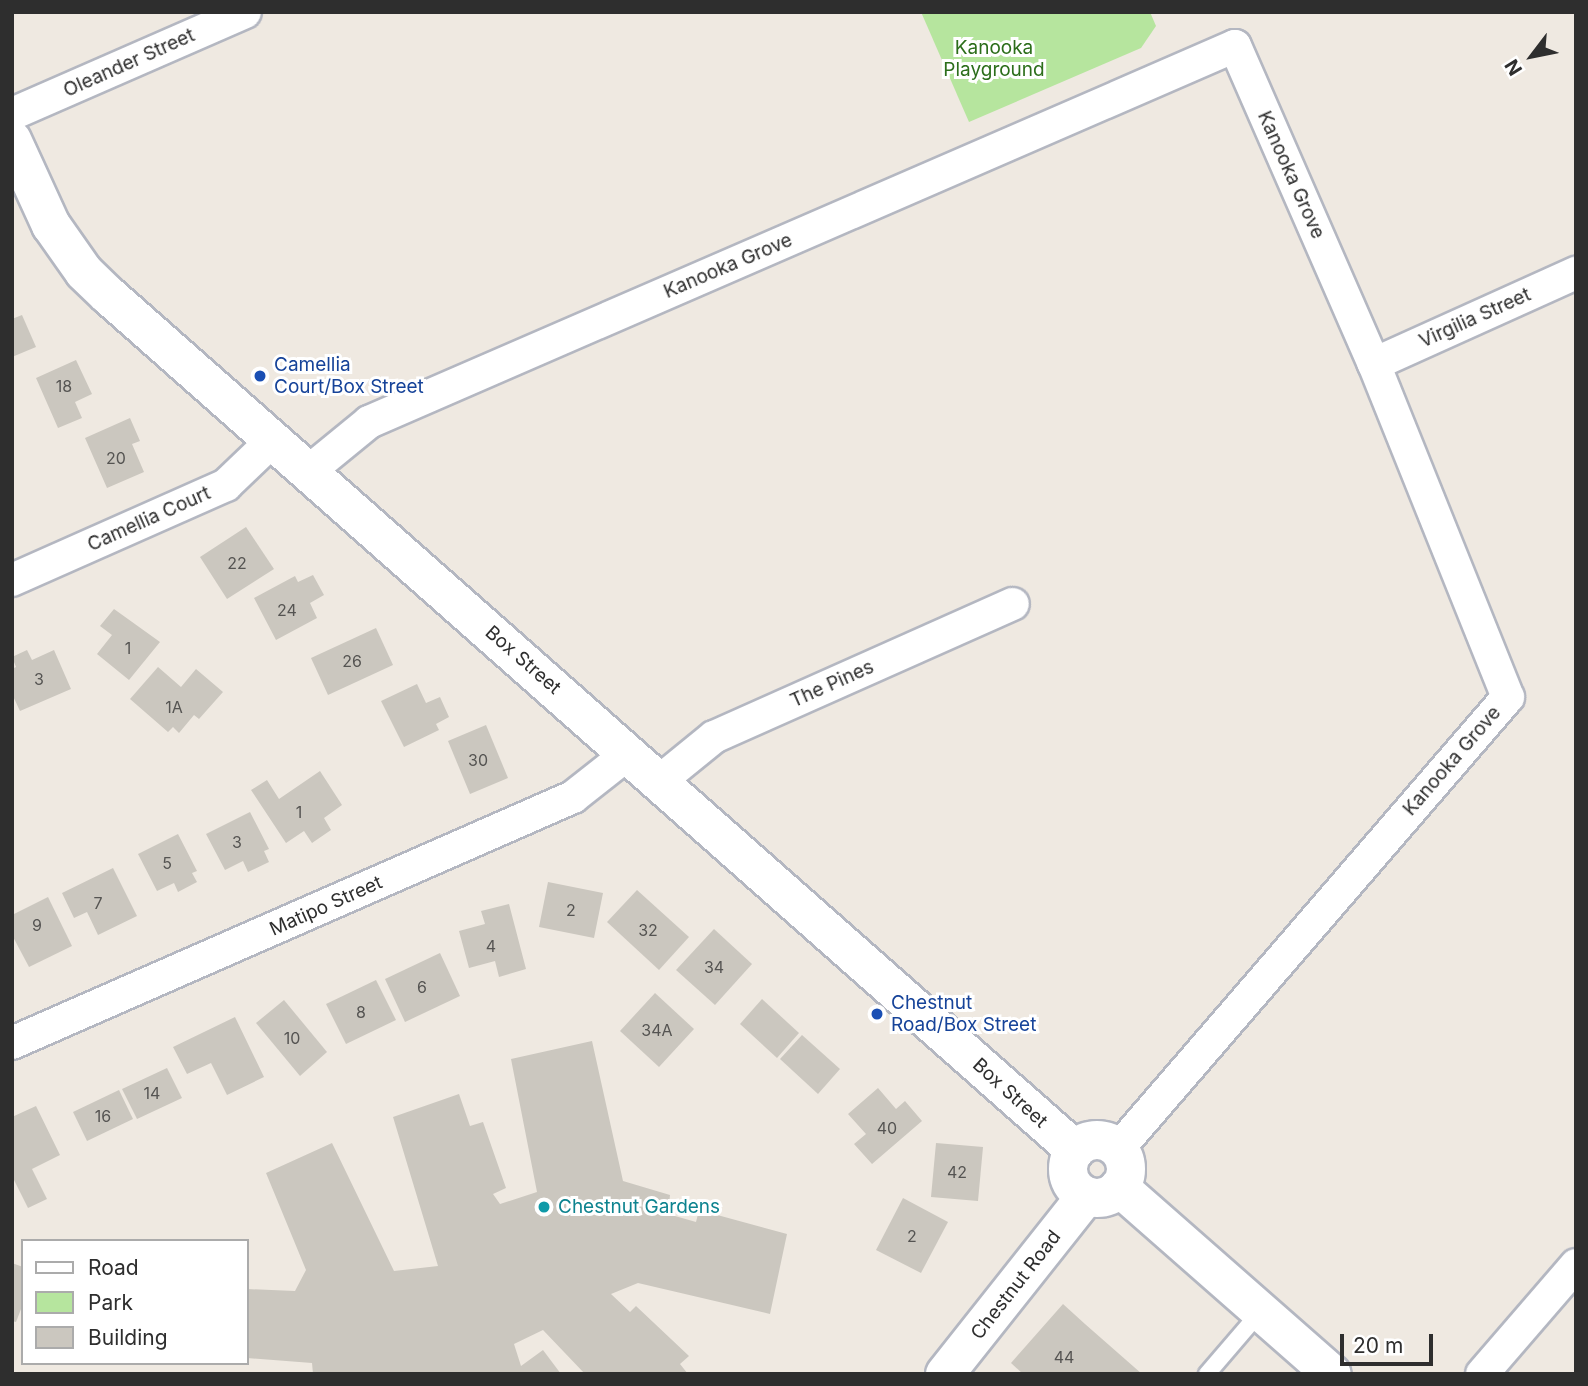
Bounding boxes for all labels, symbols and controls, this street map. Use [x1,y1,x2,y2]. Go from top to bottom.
north arrow [1497,21,1567,91]
street label: Oleander Street [60,24,198,102]
park label: Kanooka Playground [943,37,1045,81]
text: N [1500,55,1527,80]
street label: Kanooka Grove [1253,108,1329,242]
street label: Kanooka Grove [660,229,796,303]
street label: Virgilia Street [1416,283,1534,353]
place label: Camellia Court/Box Street [274,354,424,398]
marker: Camellia Court/Box Street [252,368,268,384]
house number: 18 [56,376,72,396]
house number: 20 [106,448,126,468]
street label: Camellia Court [84,482,214,556]
house number: 22 [227,553,247,573]
house number: 24 [277,600,297,620]
street label: Box Street [481,621,565,699]
house number: 1 [125,638,131,658]
house number: 26 [342,651,362,671]
street label: The Pines [787,655,877,713]
house number: 3 [34,669,44,689]
house number: 1A [165,697,183,717]
street label: Kanooka Grove [1398,702,1506,820]
house number: 30 [468,750,488,770]
house number: 1 [296,802,302,822]
house number: 3 [232,832,242,852]
house number: 5 [162,853,172,873]
street label: Matipo Street [266,871,386,941]
house number: 7 [93,893,103,913]
house number: 2 [566,900,576,920]
house number: 9 [32,915,42,935]
house number: 32 [638,920,658,940]
house number: 4 [486,936,496,956]
house number: 34 [704,957,724,977]
house number: 6 [417,977,427,997]
place label: Chestnut Road/Box Street [891,992,1036,1036]
house number: 8 [356,1002,366,1022]
marker: Chestnut Road/Box Street [869,1006,885,1022]
house number: 34A [641,1020,673,1040]
house number: 10 [284,1028,300,1048]
street label: Box Street [968,1054,1052,1132]
house number: 14 [144,1083,160,1103]
house number: 16 [95,1106,111,1126]
house number: 40 [877,1118,897,1138]
house number: 42 [947,1162,967,1182]
place label: Chestnut Gardens [558,1196,720,1218]
marker: Chestnut Gardens [536,1199,552,1215]
house number: 2 [907,1226,917,1246]
street label: Chestnut Road [966,1226,1066,1344]
legend [21,1239,248,1365]
text: Road [88,1255,139,1280]
text: Park [88,1290,133,1315]
scale bar [1343,1320,1436,1364]
text: Building [88,1325,168,1350]
text: 20 m [1353,1333,1403,1358]
house number: 44 [1054,1347,1074,1367]

